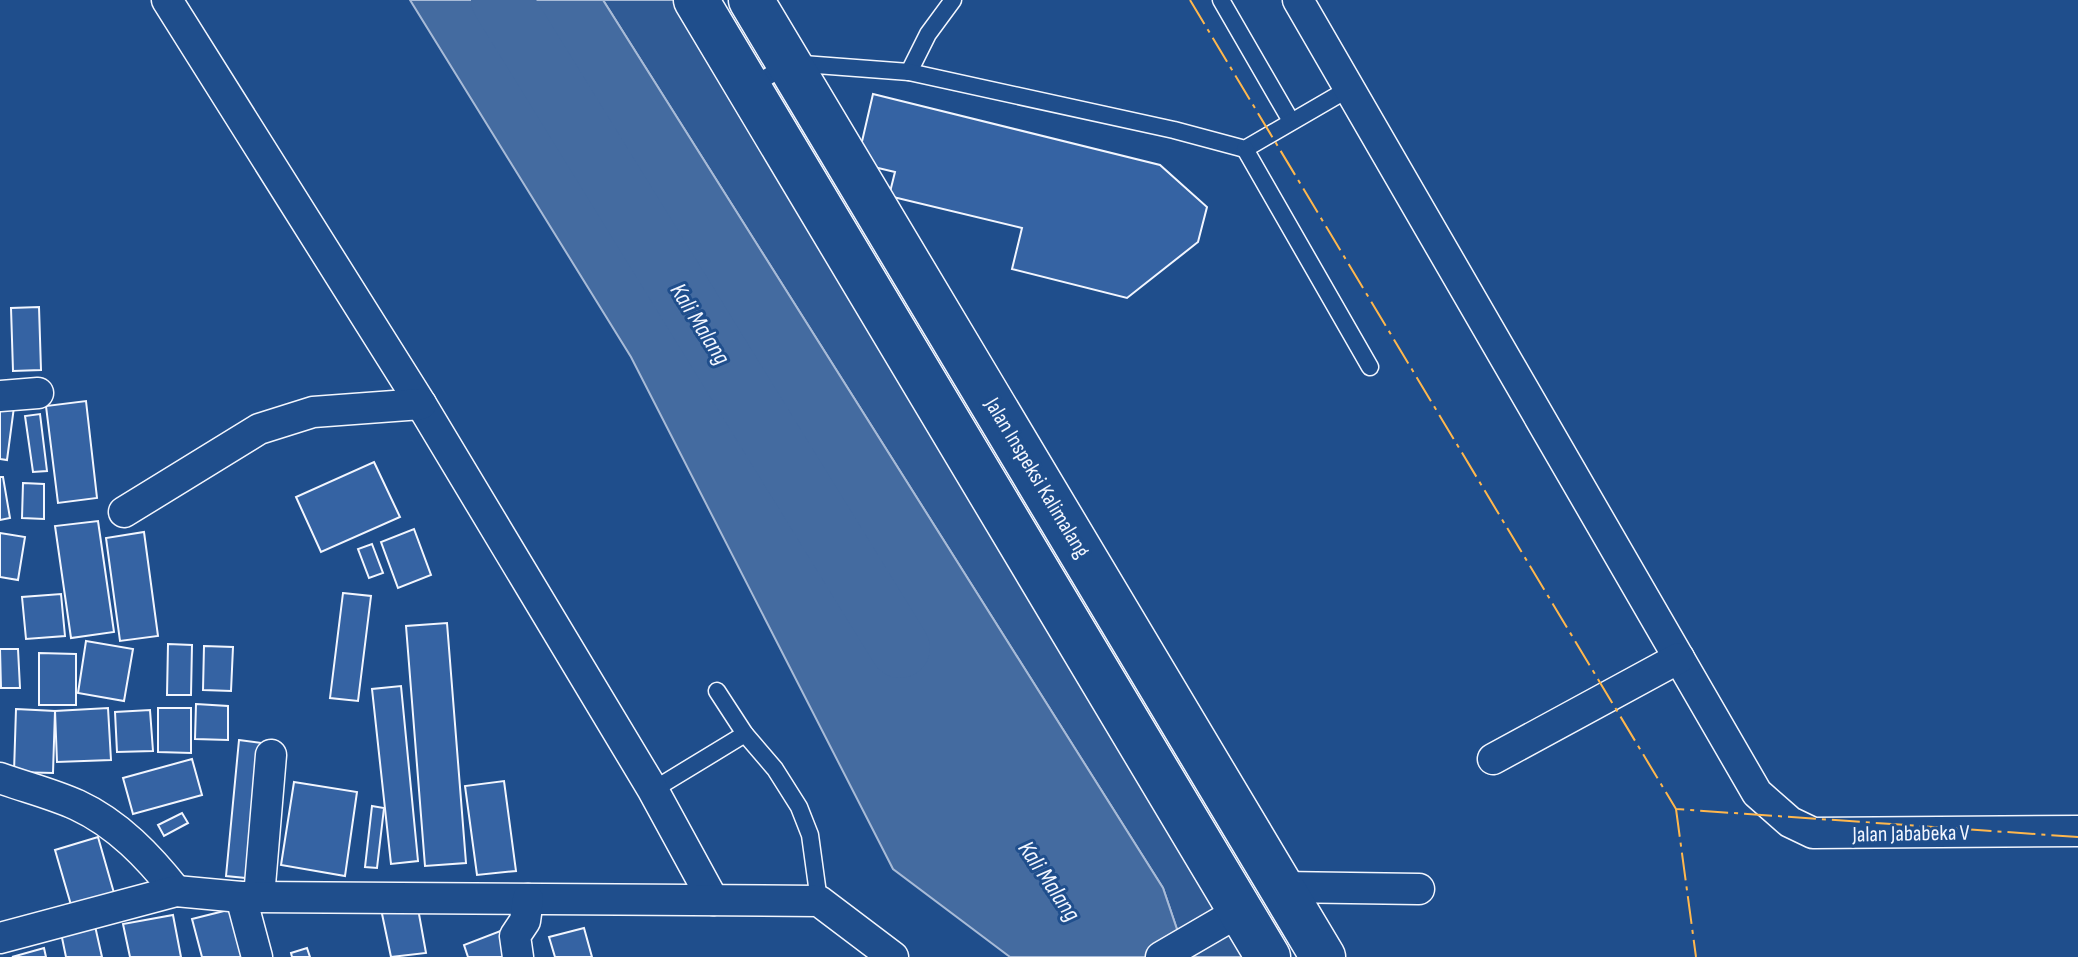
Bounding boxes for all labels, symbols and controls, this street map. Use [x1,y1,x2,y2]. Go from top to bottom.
water label: Kali Malang [664,278,736,370]
street label: Jalan Inspeksi Kalimalang [978,392,1096,563]
street label: Jalan Jababeka V [1851,819,1970,849]
water label: Kali Malang [1012,835,1086,927]

